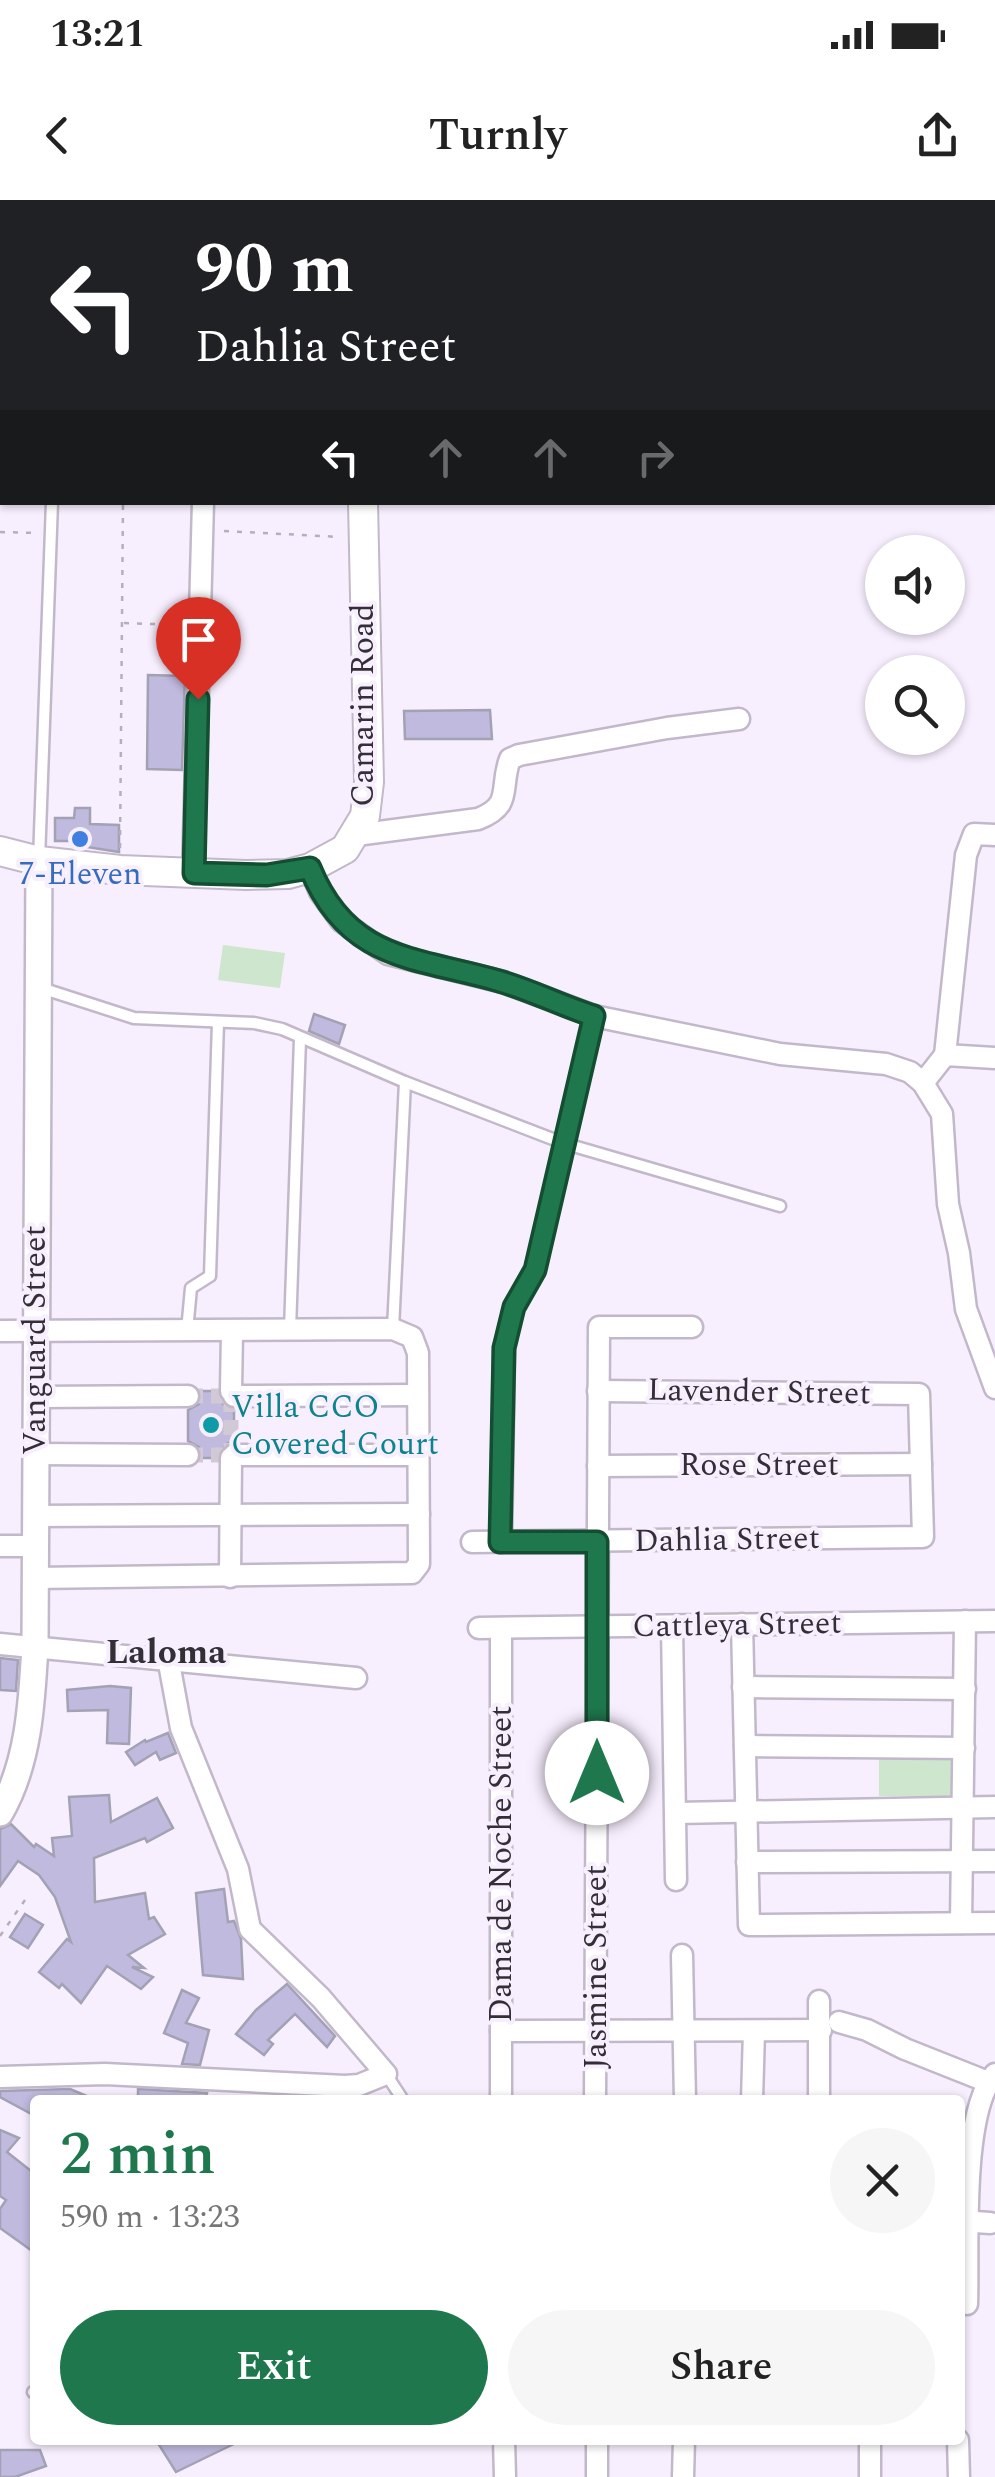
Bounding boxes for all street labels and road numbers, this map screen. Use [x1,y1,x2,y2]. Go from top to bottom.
street label: Camarin Road [339,603,388,807]
street label: Vanguard Street [11,1225,60,1455]
street label: Lavender Street [647,1366,871,1418]
street label: Rose Street [679,1441,839,1490]
street label: Dahlia Street [634,1514,820,1566]
street label: Cattleya Street [632,1599,842,1651]
street label: Dama de Noche Street [477,1705,526,2023]
street label: Jasmine Street [572,1865,621,2069]

